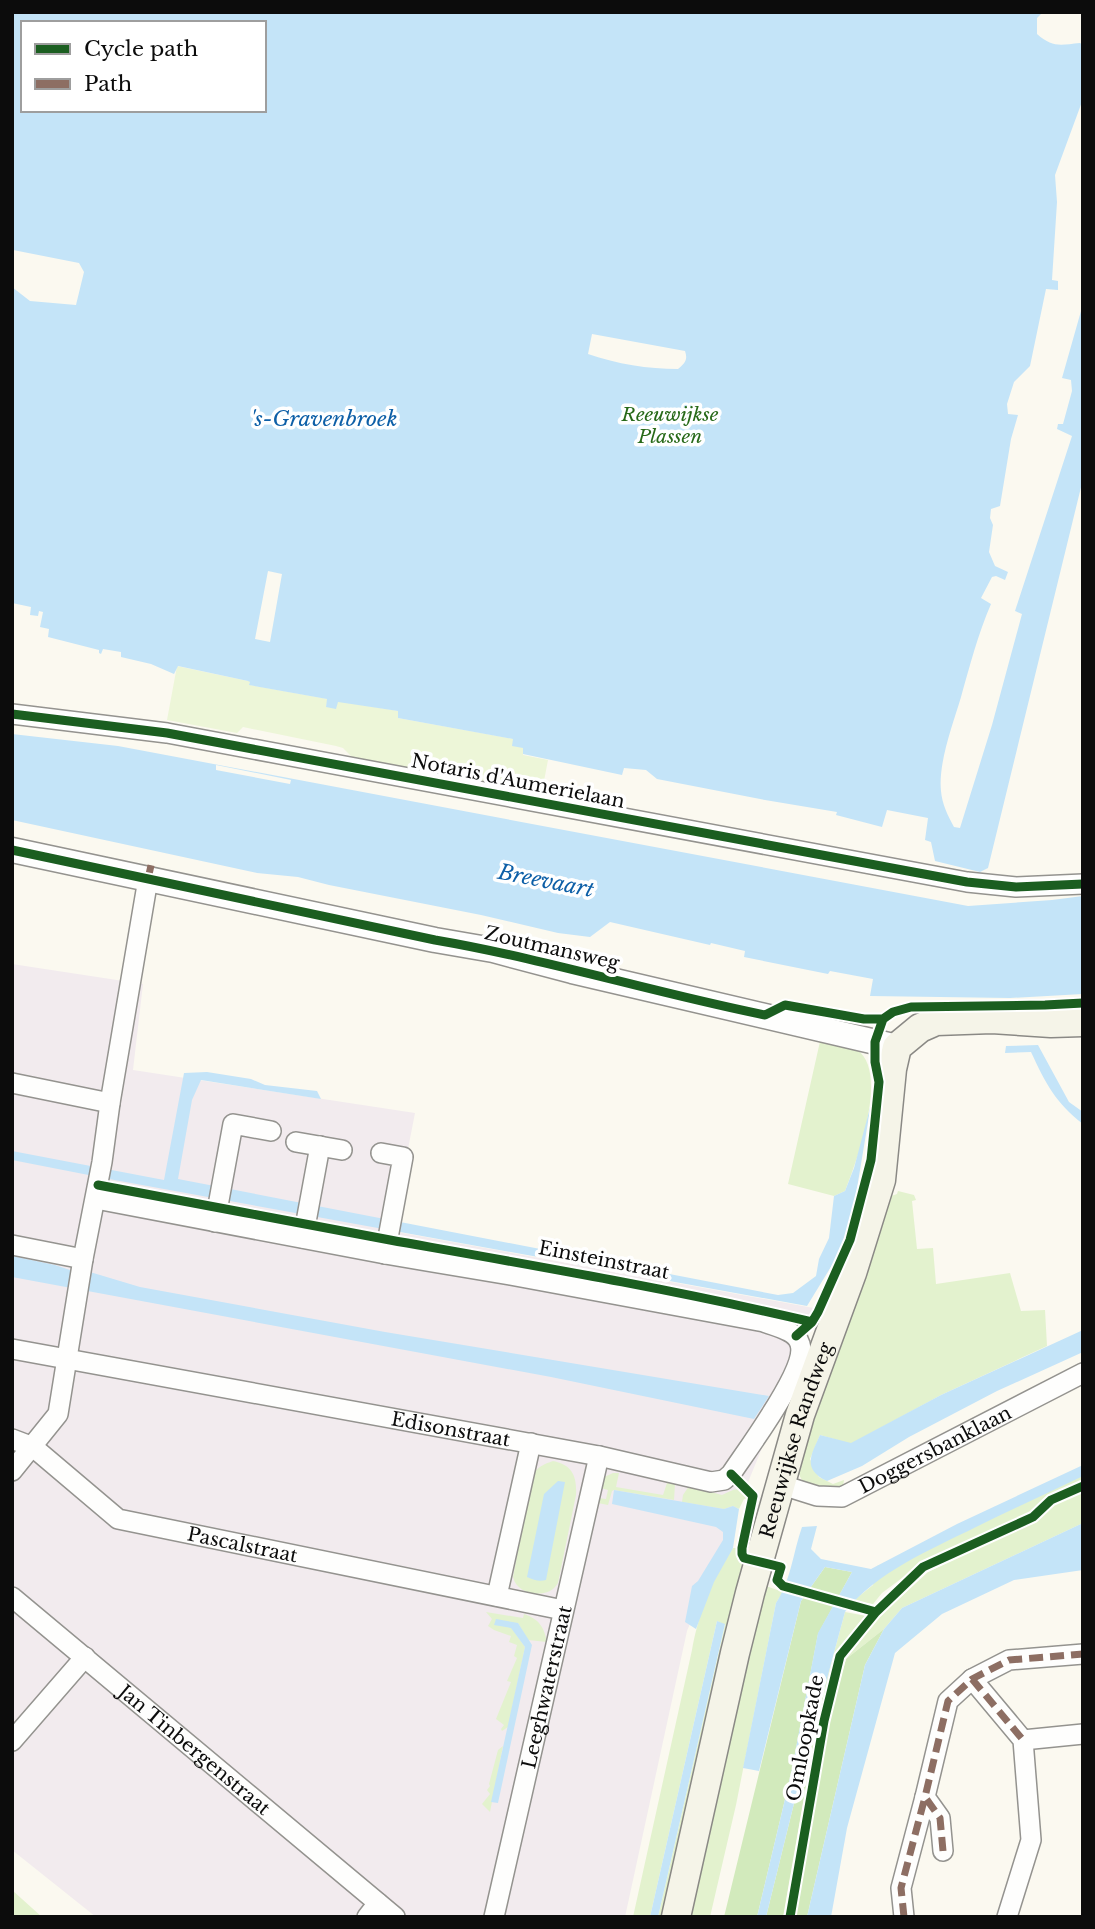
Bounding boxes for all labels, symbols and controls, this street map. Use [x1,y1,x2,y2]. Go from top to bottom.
legend [21,21,266,112]
text: Cycle path [84,36,198,62]
text: Path [84,71,132,97]
park label: Reeuwijkse Plassen [621,403,719,448]
water label: 's-Gravenbroek [251,406,397,432]
street label: Notaris d'Aumerielaan [409,749,627,813]
water label: Breevaart [495,859,596,903]
street label: Zoutmansweg [482,921,622,975]
street label: Einsteinstraat [537,1236,672,1284]
street label: Reeuwijkse Randweg [755,1338,837,1541]
street label: Doggersbanklaan [854,1400,1015,1498]
street label: Edisonstraat [389,1407,513,1451]
street label: Pascalstraat [185,1522,301,1567]
street label: Leeghwaterstraat [517,1602,576,1771]
street label: Omloopkade [781,1673,829,1803]
street label: Jan Tinbergenstraat [112,1678,276,1820]

